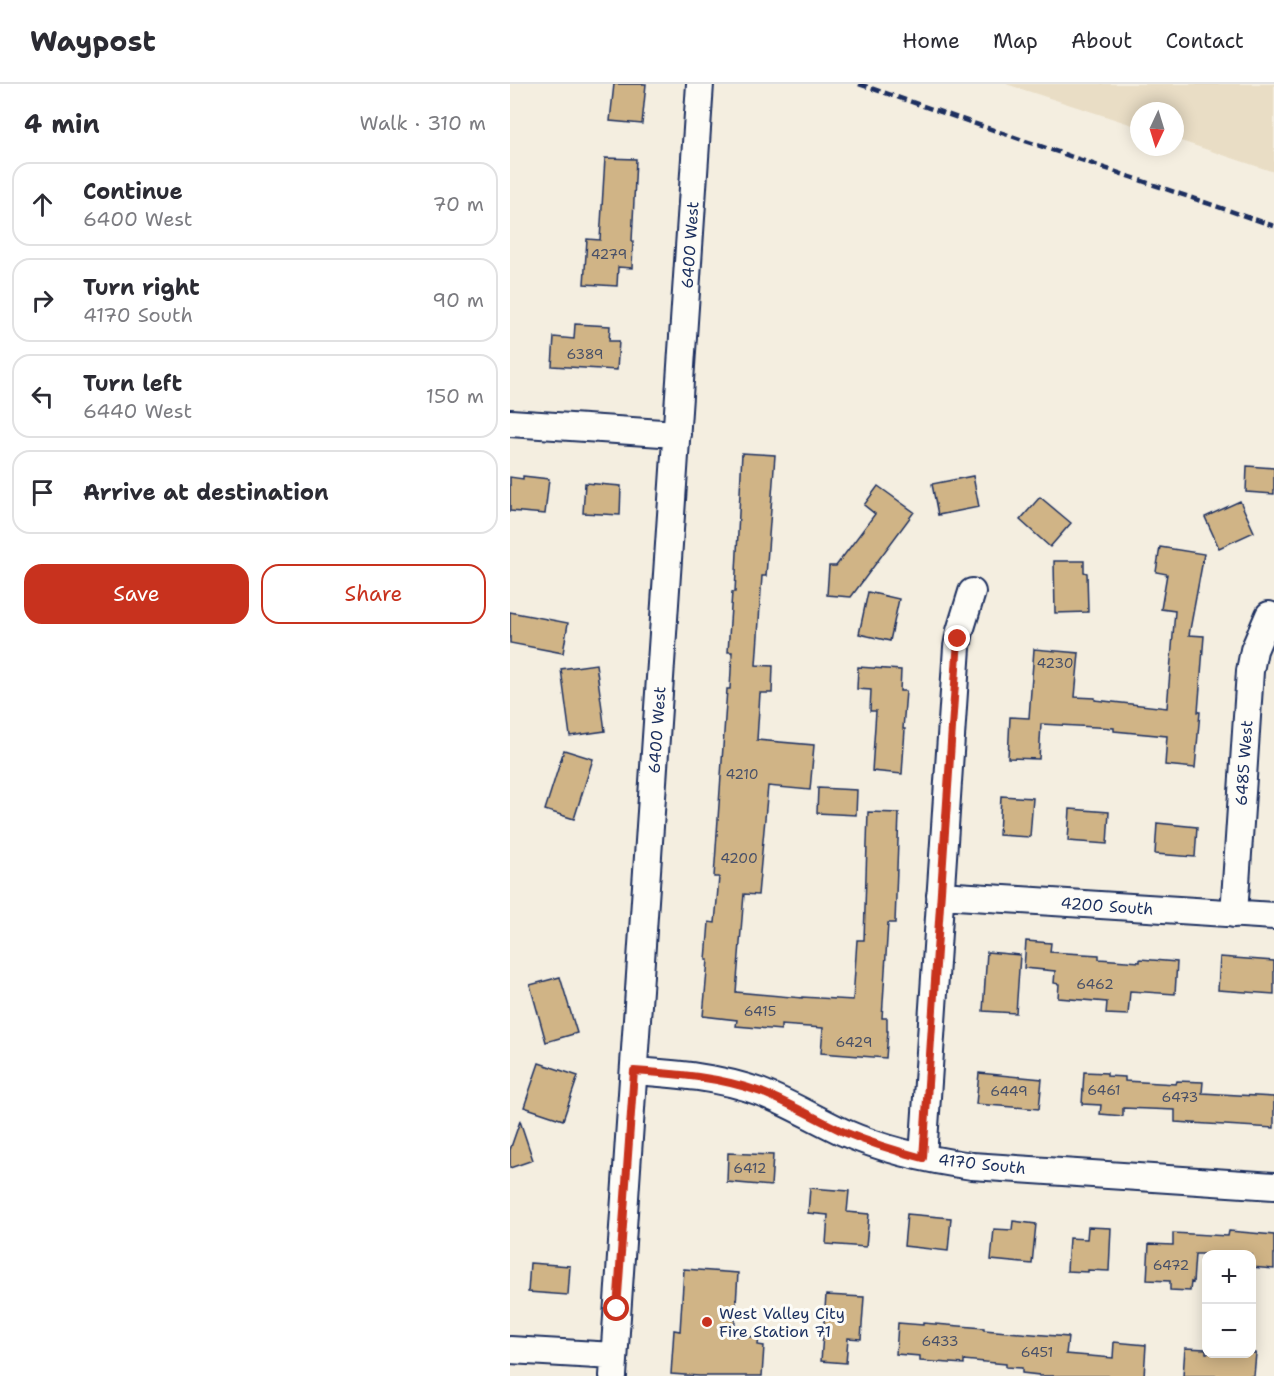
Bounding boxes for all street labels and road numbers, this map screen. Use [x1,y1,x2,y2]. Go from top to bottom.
street label: 6400 West [676,201,704,289]
street label: 6400 West [643,686,671,774]
street label: 6485 West [1231,720,1257,806]
street label: 4200 South [1060,892,1154,920]
street label: 4170 South [937,1149,1027,1179]

